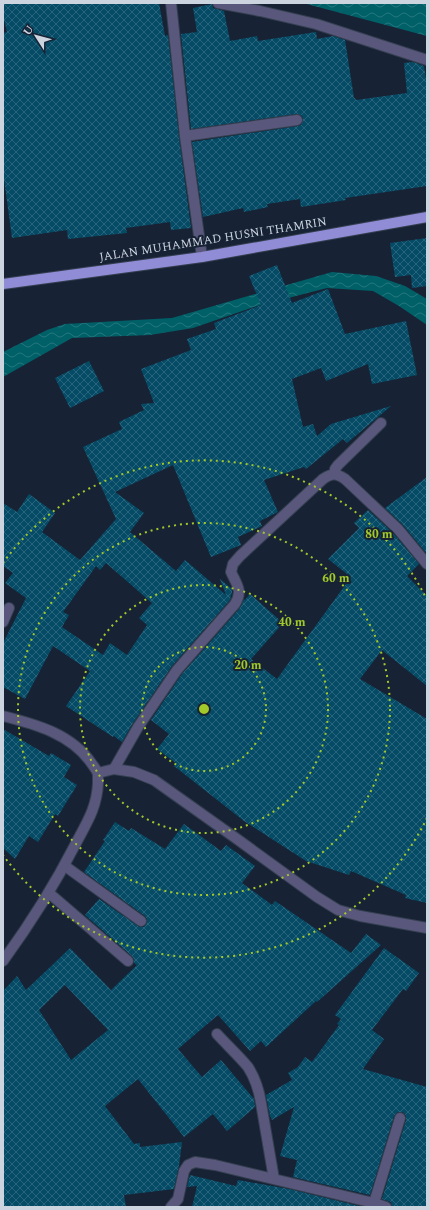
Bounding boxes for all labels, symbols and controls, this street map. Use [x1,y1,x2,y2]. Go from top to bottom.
north arrow [16,16,56,56]
text: U [19,22,38,39]
street label: JALAN MUHAMMAD HUSNI THAMRIN [98,212,328,267]
text: 80 m [365,525,393,544]
text: 60 m [322,569,350,588]
text: 40 m [278,613,306,632]
text: 20 m [234,656,262,675]
centre of rings [197,702,211,716]

